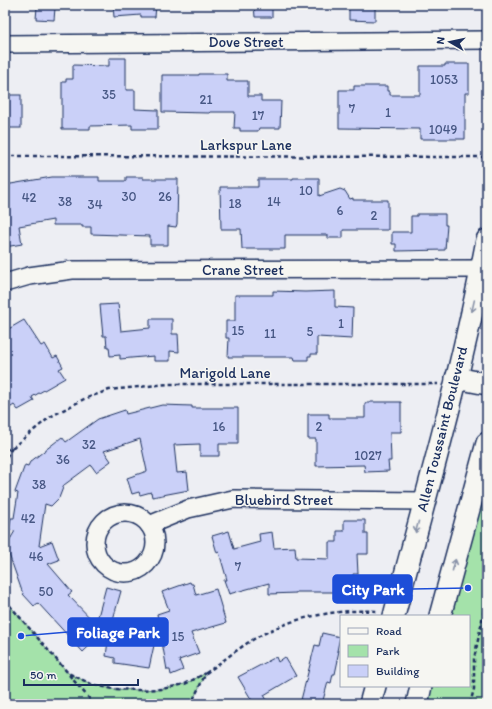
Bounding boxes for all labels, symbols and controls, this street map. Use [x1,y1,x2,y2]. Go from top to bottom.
north arrow [430,22,470,62]
street label: Dove Street [208,33,284,51]
text: N [434,36,448,45]
house number: 1053 [430,72,458,87]
house number: 35 [102,87,116,102]
house number: 21 [200,92,212,107]
house number: 7 [349,101,356,116]
house number: 1 [385,105,391,120]
house number: 17 [252,108,265,123]
house number: 1049 [429,122,458,137]
street label: Larkspur Lane [200,136,292,154]
house number: 10 [299,183,313,198]
house number: 30 [121,189,137,204]
house number: 26 [158,189,172,204]
house number: 42 [22,190,36,205]
house number: 38 [58,194,72,209]
house number: 14 [267,194,281,209]
house number: 18 [228,196,242,211]
house number: 34 [88,197,103,212]
house number: 6 [337,203,344,218]
house number: 2 [371,208,378,223]
street label: Crane Street [202,261,284,279]
one-way arrow [469,299,477,312]
house number: 1 [338,316,344,331]
house number: 15 [232,323,245,338]
house number: 5 [307,324,314,339]
house number: 11 [264,326,276,341]
street label: Allen Toussaint Boulevard [413,344,471,514]
street label: Marigold Lane [179,364,271,382]
house number: 16 [213,419,226,434]
house number: 2 [316,419,323,434]
house number: 32 [82,437,96,452]
house number: 1027 [354,448,382,463]
house number: 36 [56,452,70,467]
house number: 38 [32,477,46,492]
street label: Bluebird Street [235,491,334,509]
house number: 42 [21,511,35,526]
one-way arrow [413,520,420,533]
house number: 46 [29,549,43,564]
house number: 7 [235,559,242,574]
one-way arrow [451,559,458,572]
callout: City Park [333,575,412,603]
text: City Park [341,580,405,600]
house number: 50 [39,584,53,599]
legend [340,615,470,687]
callout: Foliage Park [68,618,168,646]
text: Foliage Park [76,623,161,643]
text: Road [376,624,402,638]
house number: 15 [172,629,185,644]
text: Park [376,644,400,658]
scale bar [24,661,138,687]
text: Building [376,664,420,678]
text: 50 m [30,668,56,682]

